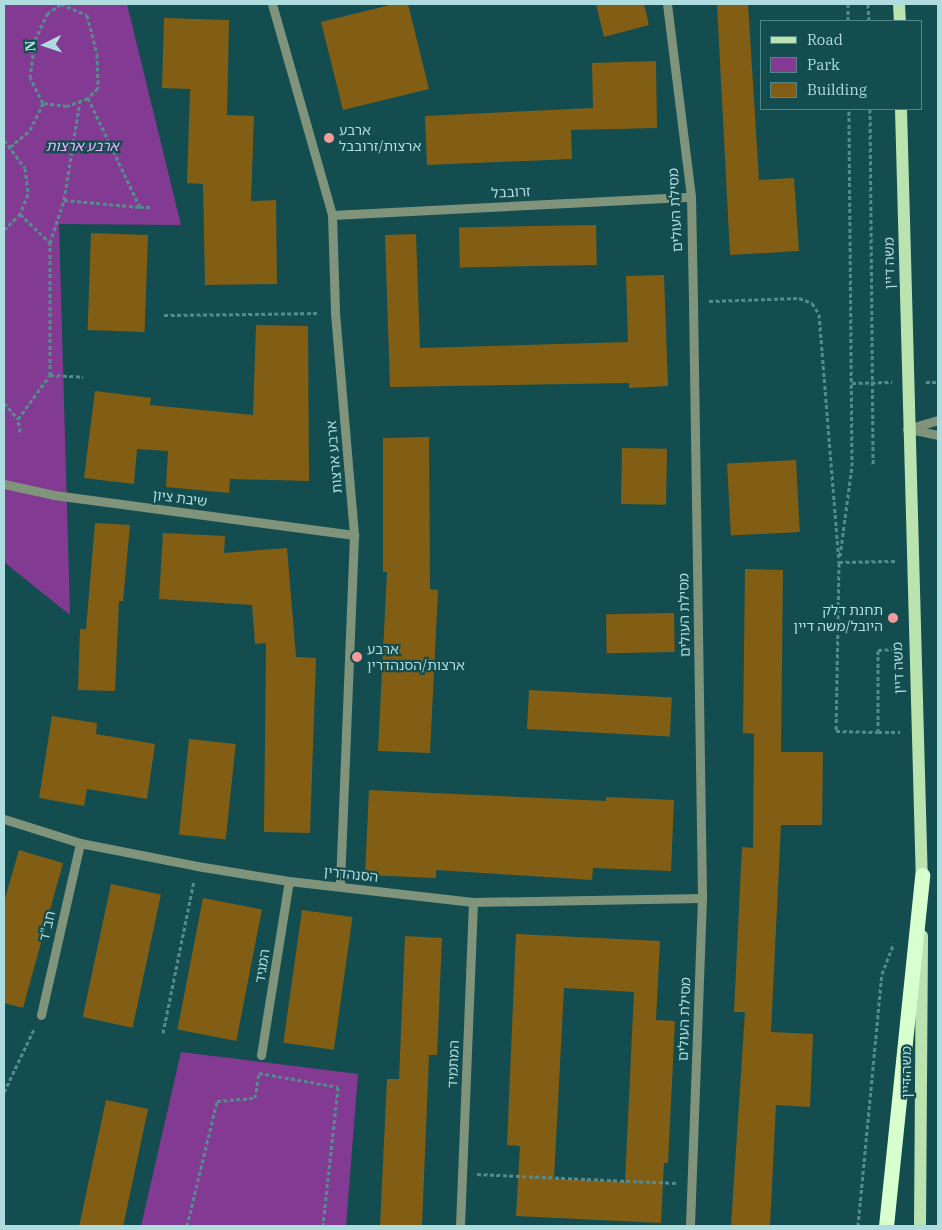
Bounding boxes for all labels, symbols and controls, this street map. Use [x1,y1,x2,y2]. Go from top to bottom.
north arrow [20,20,70,70]
legend [760,20,922,110]
text: Road [807,30,843,49]
text: N [21,40,39,52]
text: Park [807,55,840,74]
text: Building [807,80,867,99]
place label: ארבע ארצות/זרובבל [339,122,421,154]
marker: ארבע ארצות/זרובבל [323,132,335,144]
park label: ארבע ארצות [46,138,118,154]
street label: מסילת העולים [664,168,686,252]
street label: זרובבל [491,183,531,201]
street label: משה דיין [880,237,898,289]
street label: ארבע ארצות [322,420,346,494]
street label: שיבת ציון [152,486,208,510]
street label: מסילת העולים [675,573,693,657]
place label: תחנת דלק היובל/משה דיין [794,602,883,634]
marker: תחנת דלק היובל/משה דיין [887,612,899,624]
place label: ארבע ארצות/הסנהדרין [367,641,465,674]
street label: משה דיין [889,642,907,694]
marker: ארבע ארצות/הסנהדרין [351,651,363,663]
street label: הסנהדרין [323,863,379,885]
street label: חב"ד [35,909,59,943]
street label: המגיד [251,948,273,984]
street label: מסילת העולים [674,977,694,1061]
street label: המתמיד [444,1040,462,1088]
street label: משה דיין [898,1046,914,1098]

